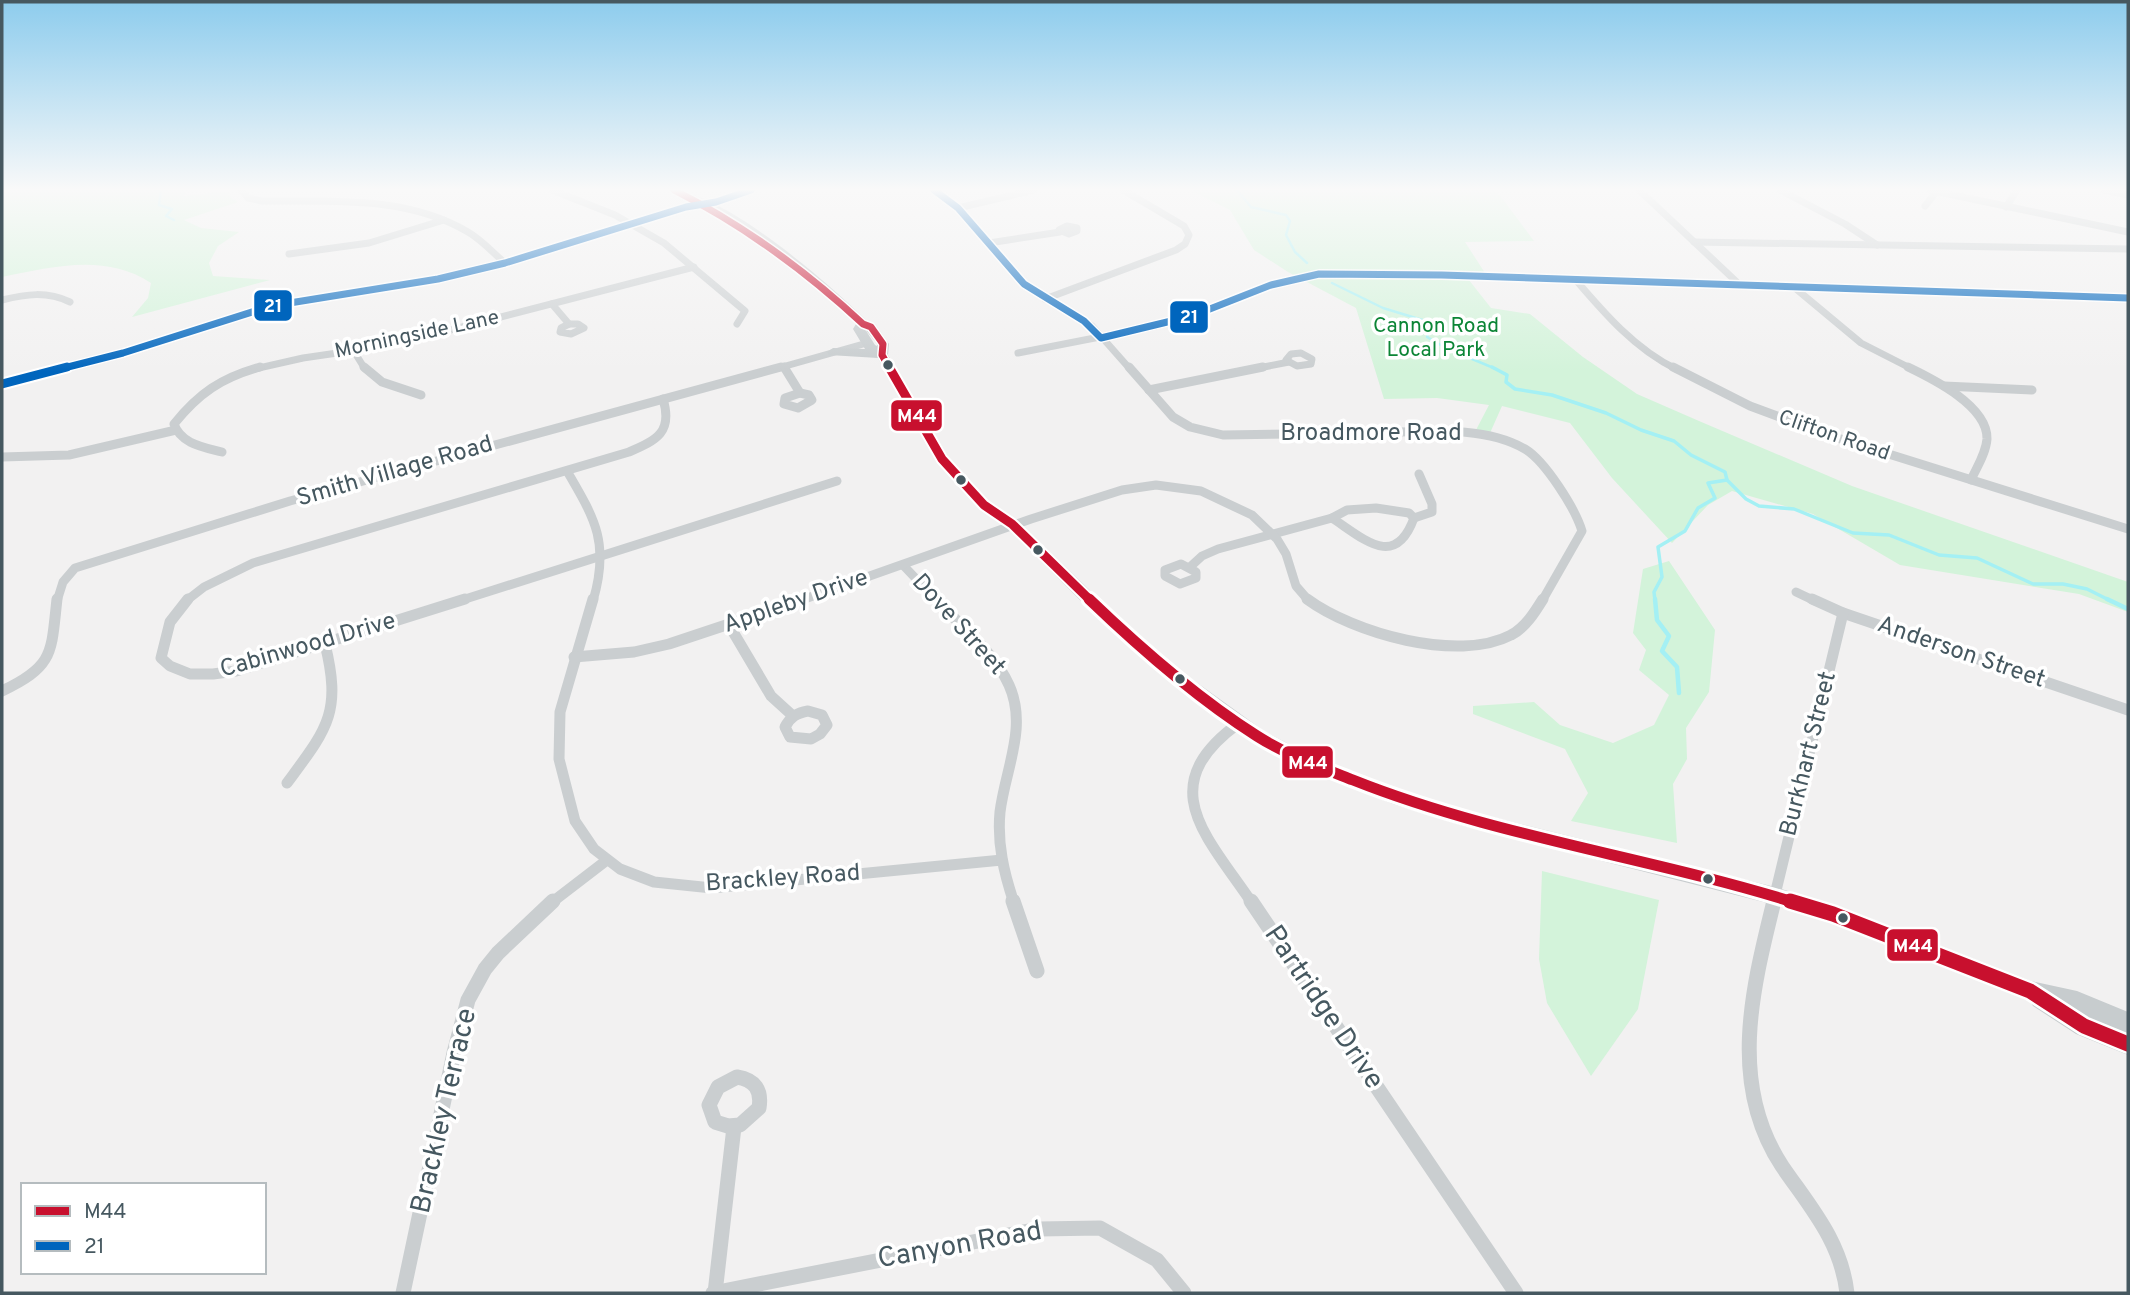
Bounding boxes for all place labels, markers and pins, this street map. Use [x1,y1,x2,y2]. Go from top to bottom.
unlabelled marker [881,358,895,372]
unlabelled marker [954,473,968,487]
unlabelled marker [1031,543,1045,557]
unlabelled marker [1173,672,1187,686]
unlabelled marker [1701,872,1715,886]
unlabelled marker [1836,911,1850,925]

